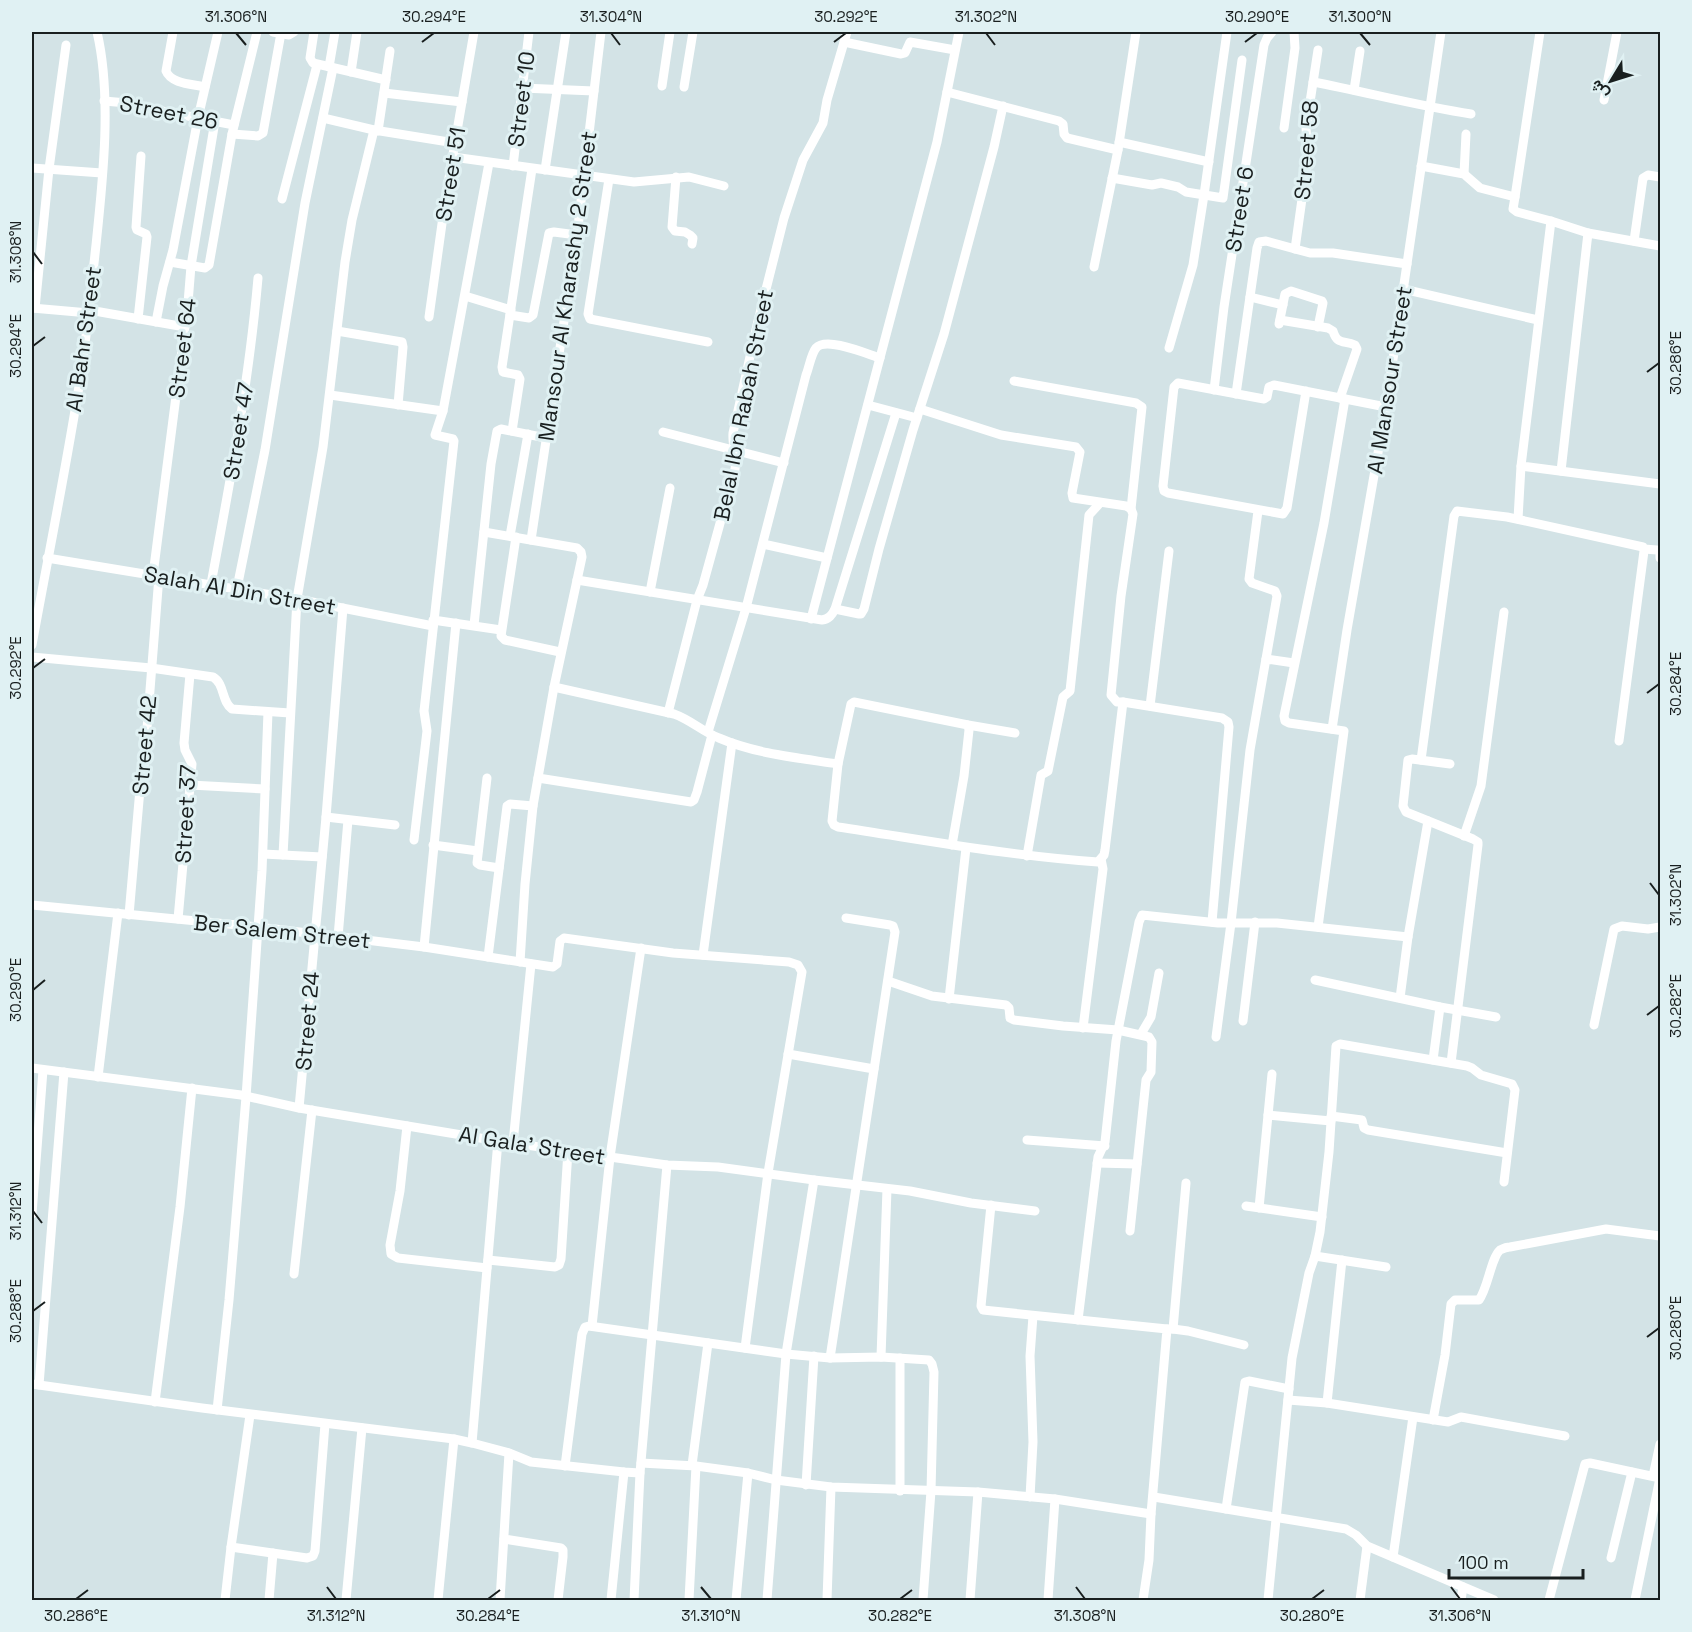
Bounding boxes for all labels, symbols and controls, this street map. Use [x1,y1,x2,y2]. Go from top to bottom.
text: 31.306°N [205,7,267,26]
text: 30.294°E [402,7,466,26]
text: 31.304°N [580,7,642,26]
text: 30.292°E [814,7,878,26]
text: 31.302°N [955,7,1017,26]
text: 30.290°E [1225,7,1289,26]
text: 31.300°N [1329,7,1391,26]
street label: Street 10 [501,50,541,148]
north arrow [1581,51,1641,111]
text: ش [1585,76,1614,104]
street label: Street 26 [117,89,221,135]
street label: Street 58 [1288,99,1324,201]
street label: Street 51 [429,125,471,223]
street label: Mansour Al Kharashy 2 Street [531,129,603,443]
street label: Street 6 [1218,164,1260,254]
text: 31.308°N [6,221,25,283]
street label: Al Bahr Street [59,264,107,414]
street label: Al Mansour Street [1360,284,1418,476]
street label: Belal Ibn Rabah Street [707,287,779,523]
street label: Street 64 [162,296,202,399]
text: 30.294°E [6,314,25,378]
text: 30.286°E [1666,331,1685,395]
street label: Street 47 [216,380,260,482]
street label: Salah Al Din Street [142,559,338,621]
text: 30.292°E [6,636,25,700]
text: 30.284°E [1666,652,1685,716]
street label: Street 42 [126,694,162,796]
street label: Street 37 [168,764,202,864]
text: 31.302°N [1666,864,1685,926]
street label: Ber Salem Street [192,908,372,954]
text: 30.290°E [6,958,25,1022]
street label: Street 24 [289,970,325,1072]
text: 30.282°E [1666,974,1685,1038]
street label: Al Gala' Street [457,1120,607,1170]
text: 31.312°N [6,1182,25,1240]
text: 30.288°E [6,1279,25,1343]
text: 30.280°E [1666,1296,1685,1360]
scale bar [1449,1542,1582,1580]
text: 100 m [1458,1551,1509,1574]
text: 30.286°E [44,1606,108,1625]
text: 31.312°N [307,1606,365,1625]
text: 30.284°E [456,1606,520,1625]
text: 31.310°N [681,1606,741,1625]
text: 30.282°E [868,1606,932,1625]
text: 31.308°N [1054,1606,1116,1625]
text: 30.280°E [1280,1606,1344,1625]
text: 31.306°N [1429,1606,1491,1625]

